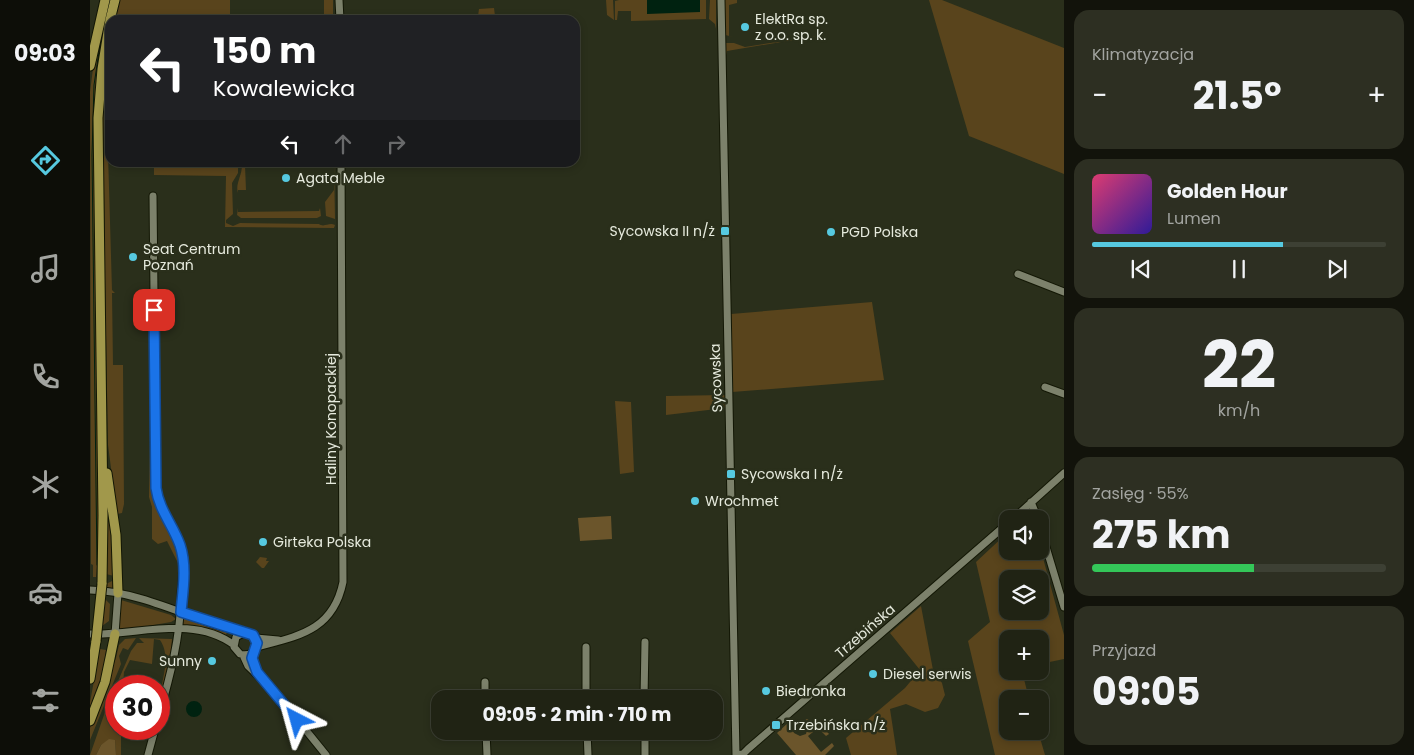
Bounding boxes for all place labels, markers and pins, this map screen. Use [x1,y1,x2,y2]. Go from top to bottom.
place label: ElektRa sp. z o.o. sp. k. [755,9,828,45]
marker: ElektRa sp. z o.o. sp. k. [739,21,751,33]
place label: Agata Meble [296,168,385,188]
marker: Agata Meble [280,172,292,184]
place label: Sycowska II n/ż [610,221,715,241]
place label: PGD Polska [841,222,918,242]
marker: Sycowska II n/ż [719,225,731,237]
marker: PGD Polska [825,226,837,238]
place label: Seat Centrum Poznań [143,239,240,275]
marker: Seat Centrum Poznań [127,251,139,263]
pin [133,289,175,331]
place label: Sycowska I n/ż [741,464,843,484]
marker: Sycowska I n/ż [725,468,737,480]
place label: Wrochmet [705,491,779,511]
marker: Wrochmet [689,495,701,507]
place label: Girteka Polska [273,532,371,552]
marker: Girteka Polska [257,536,269,548]
place label: Sunny [159,651,202,671]
marker: Sunny [206,655,218,667]
place label: Diesel serwis [883,664,972,684]
marker: Diesel serwis [867,668,879,680]
place label: Biedronka [776,681,846,701]
marker: Biedronka [760,685,772,697]
place label: Trzebińska n/ż [786,715,885,735]
marker: Trzebińska n/ż [770,719,782,731]

